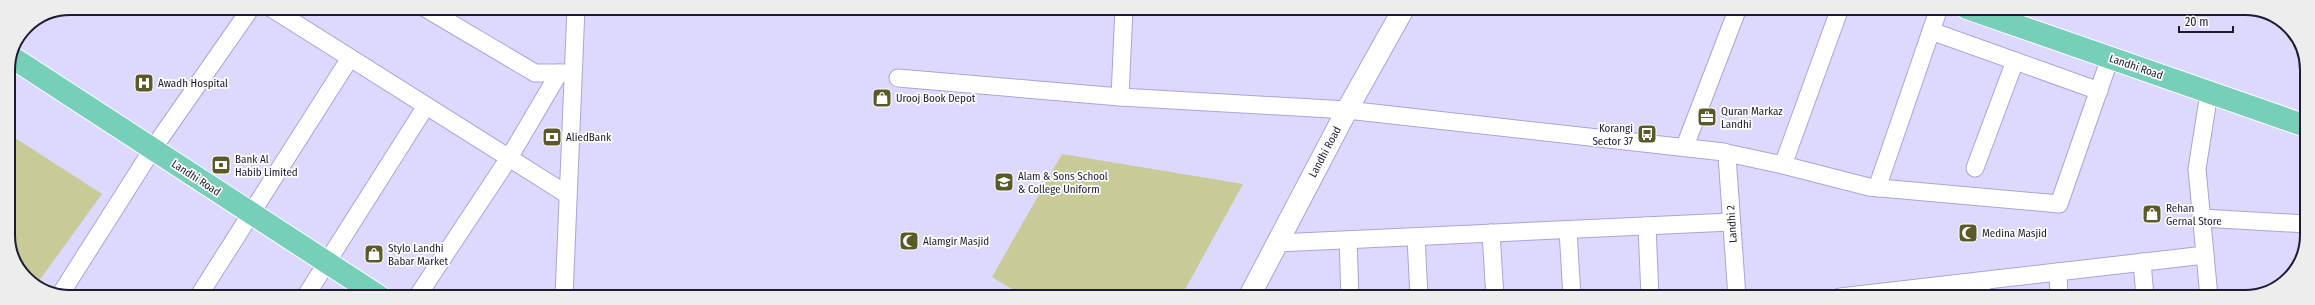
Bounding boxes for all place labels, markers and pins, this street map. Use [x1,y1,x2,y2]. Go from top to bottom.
hospital icon: Awadh Hospital [133,72,155,94]
place label: Awadh Hospital [158,77,228,90]
shop icon: Urooj Book Depot [871,87,893,109]
place label: Urooj Book Depot [896,92,976,105]
place label: Quran Markaz Landhi [1721,105,1783,131]
office icon: Quran Markaz Landhi [1696,106,1718,128]
place label: Korangi Sector 37 [1592,122,1634,148]
bus stop icon: Korangi Sector 37 [1636,123,1658,145]
bank icon: AliedBank [541,126,563,148]
place label: AliedBank [566,131,612,144]
place label: Bank Al Habib Limited [235,153,298,179]
bank icon: Bank Al Habib Limited [210,154,232,176]
place label: Alam & Sons School & College Uniform [1018,170,1108,196]
school or university icon: Alam & Sons School & College Uniform [993,171,1015,193]
place label: Rehan Gernal Store [2166,202,2222,228]
shop icon: Rehan Gernal Store [2141,203,2163,225]
mosque icon: Medina Masjid [1957,222,1979,244]
place label: Medina Masjid [1982,227,2047,240]
mosque icon: Alamgir Masjid [898,230,920,252]
place label: Alamgir Masjid [923,235,989,248]
place label: Stylo Landhi Babar Market [388,242,448,268]
shop icon: Stylo Landhi Babar Market [363,243,385,265]

